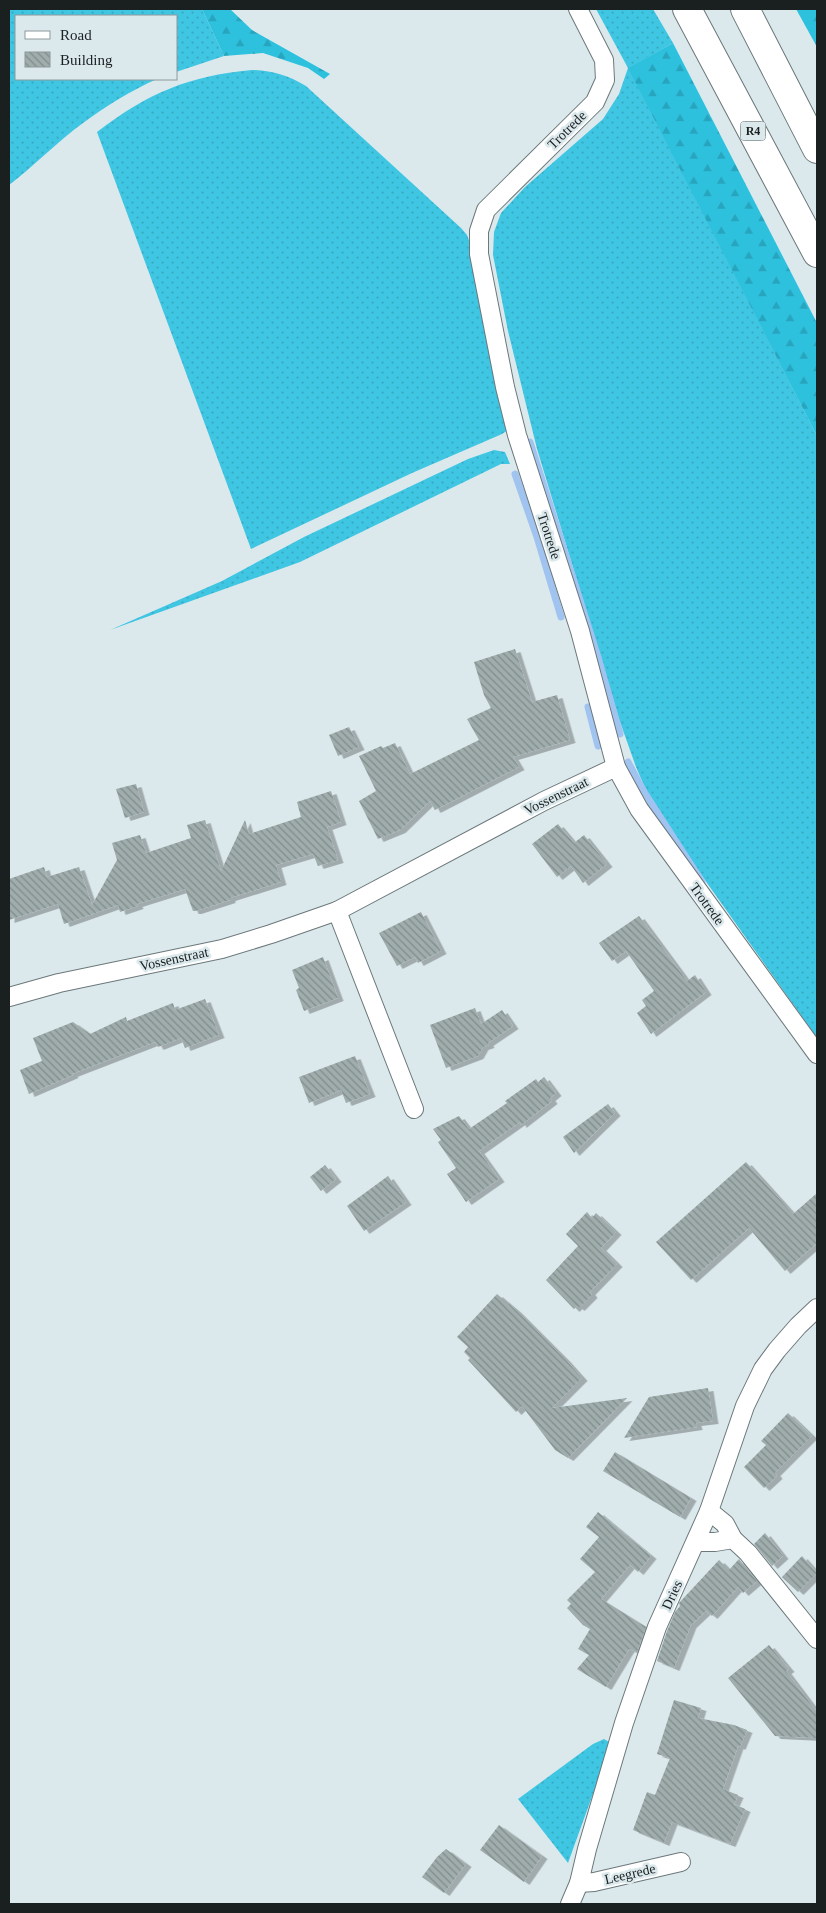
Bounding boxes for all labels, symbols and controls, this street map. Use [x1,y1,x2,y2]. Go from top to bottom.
legend [15,15,178,80]
text: Road [60,27,92,43]
text: Building [60,52,113,68]
street label: Trotrede [545,108,589,152]
road number: R4 [740,122,766,140]
street label: Trotrede [534,511,564,561]
street label: Vossenstraat [521,774,591,818]
street label: Trotrede [687,880,727,928]
street label: Vossenstraat [138,944,210,974]
street label: Dries [659,1578,685,1612]
street label: Leegrede [603,1861,657,1887]

